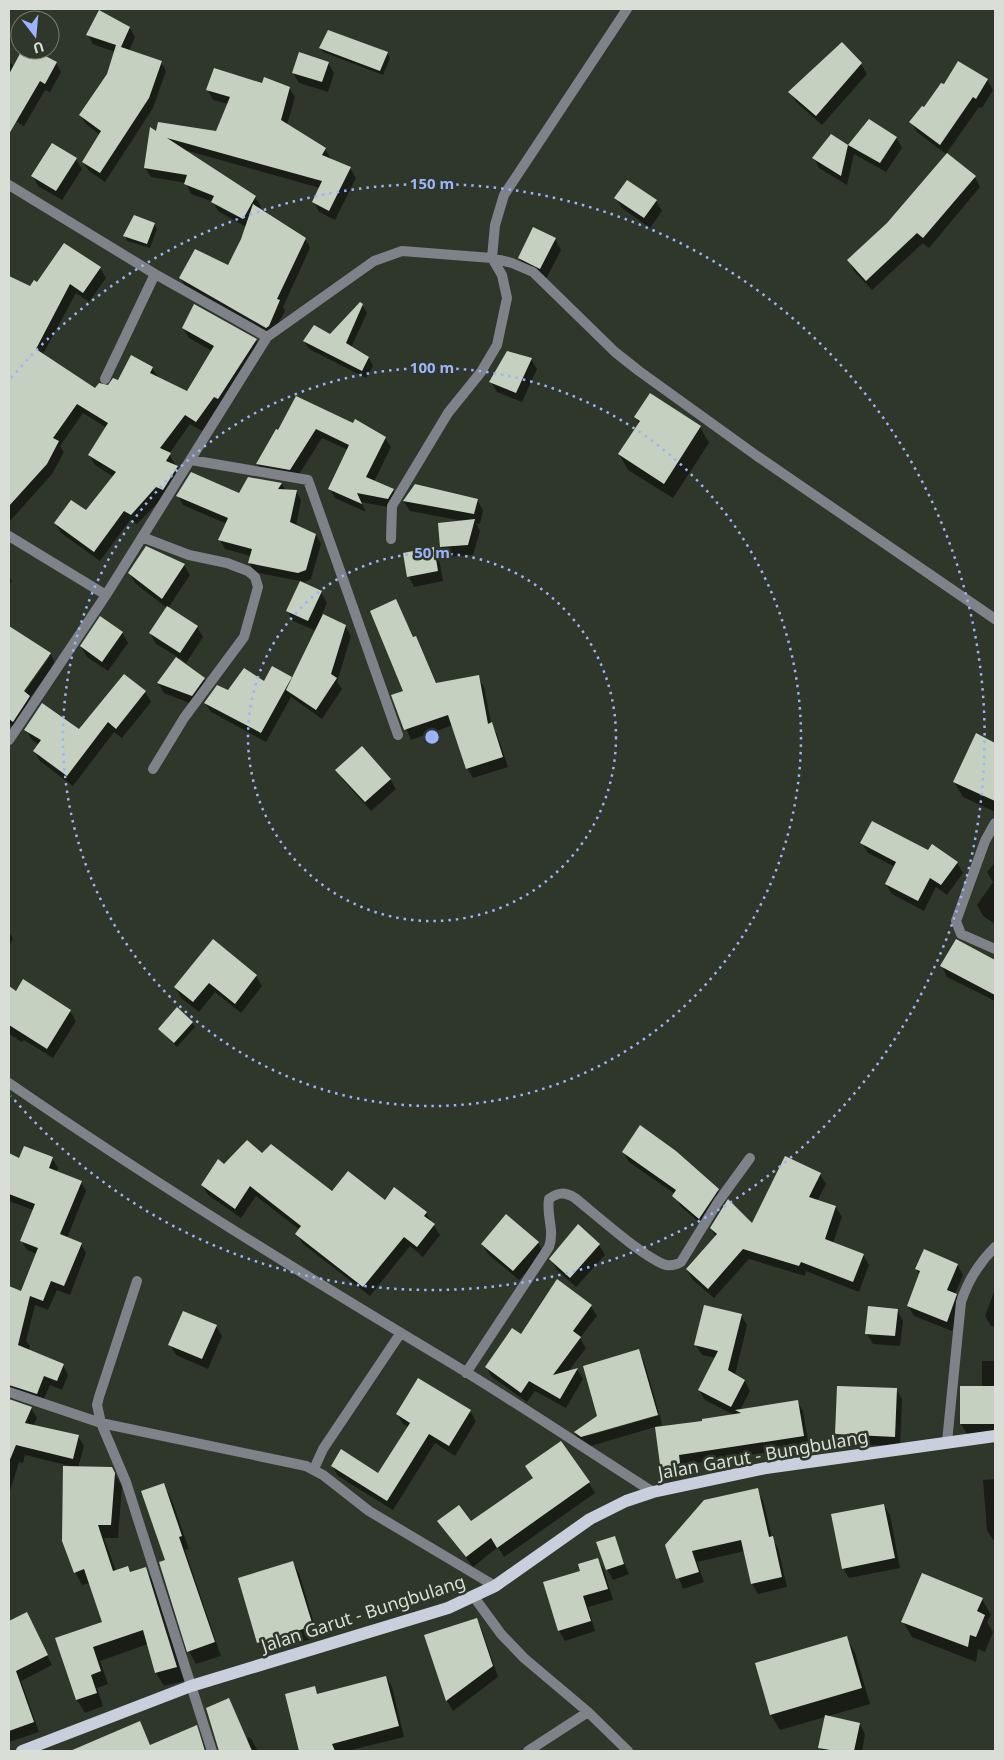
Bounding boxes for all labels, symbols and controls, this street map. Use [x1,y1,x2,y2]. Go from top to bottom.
north arrow [10,10,60,60]
text: U [31,37,46,59]
text: 150 m [410,173,454,193]
text: 100 m [410,357,454,377]
text: 50 m [414,542,450,562]
centre of rings [423,728,441,746]
street label: Jalan Garut - Bungbulang [654,1424,870,1485]
street label: Jalan Garut - Bungbulang [256,1569,468,1658]

